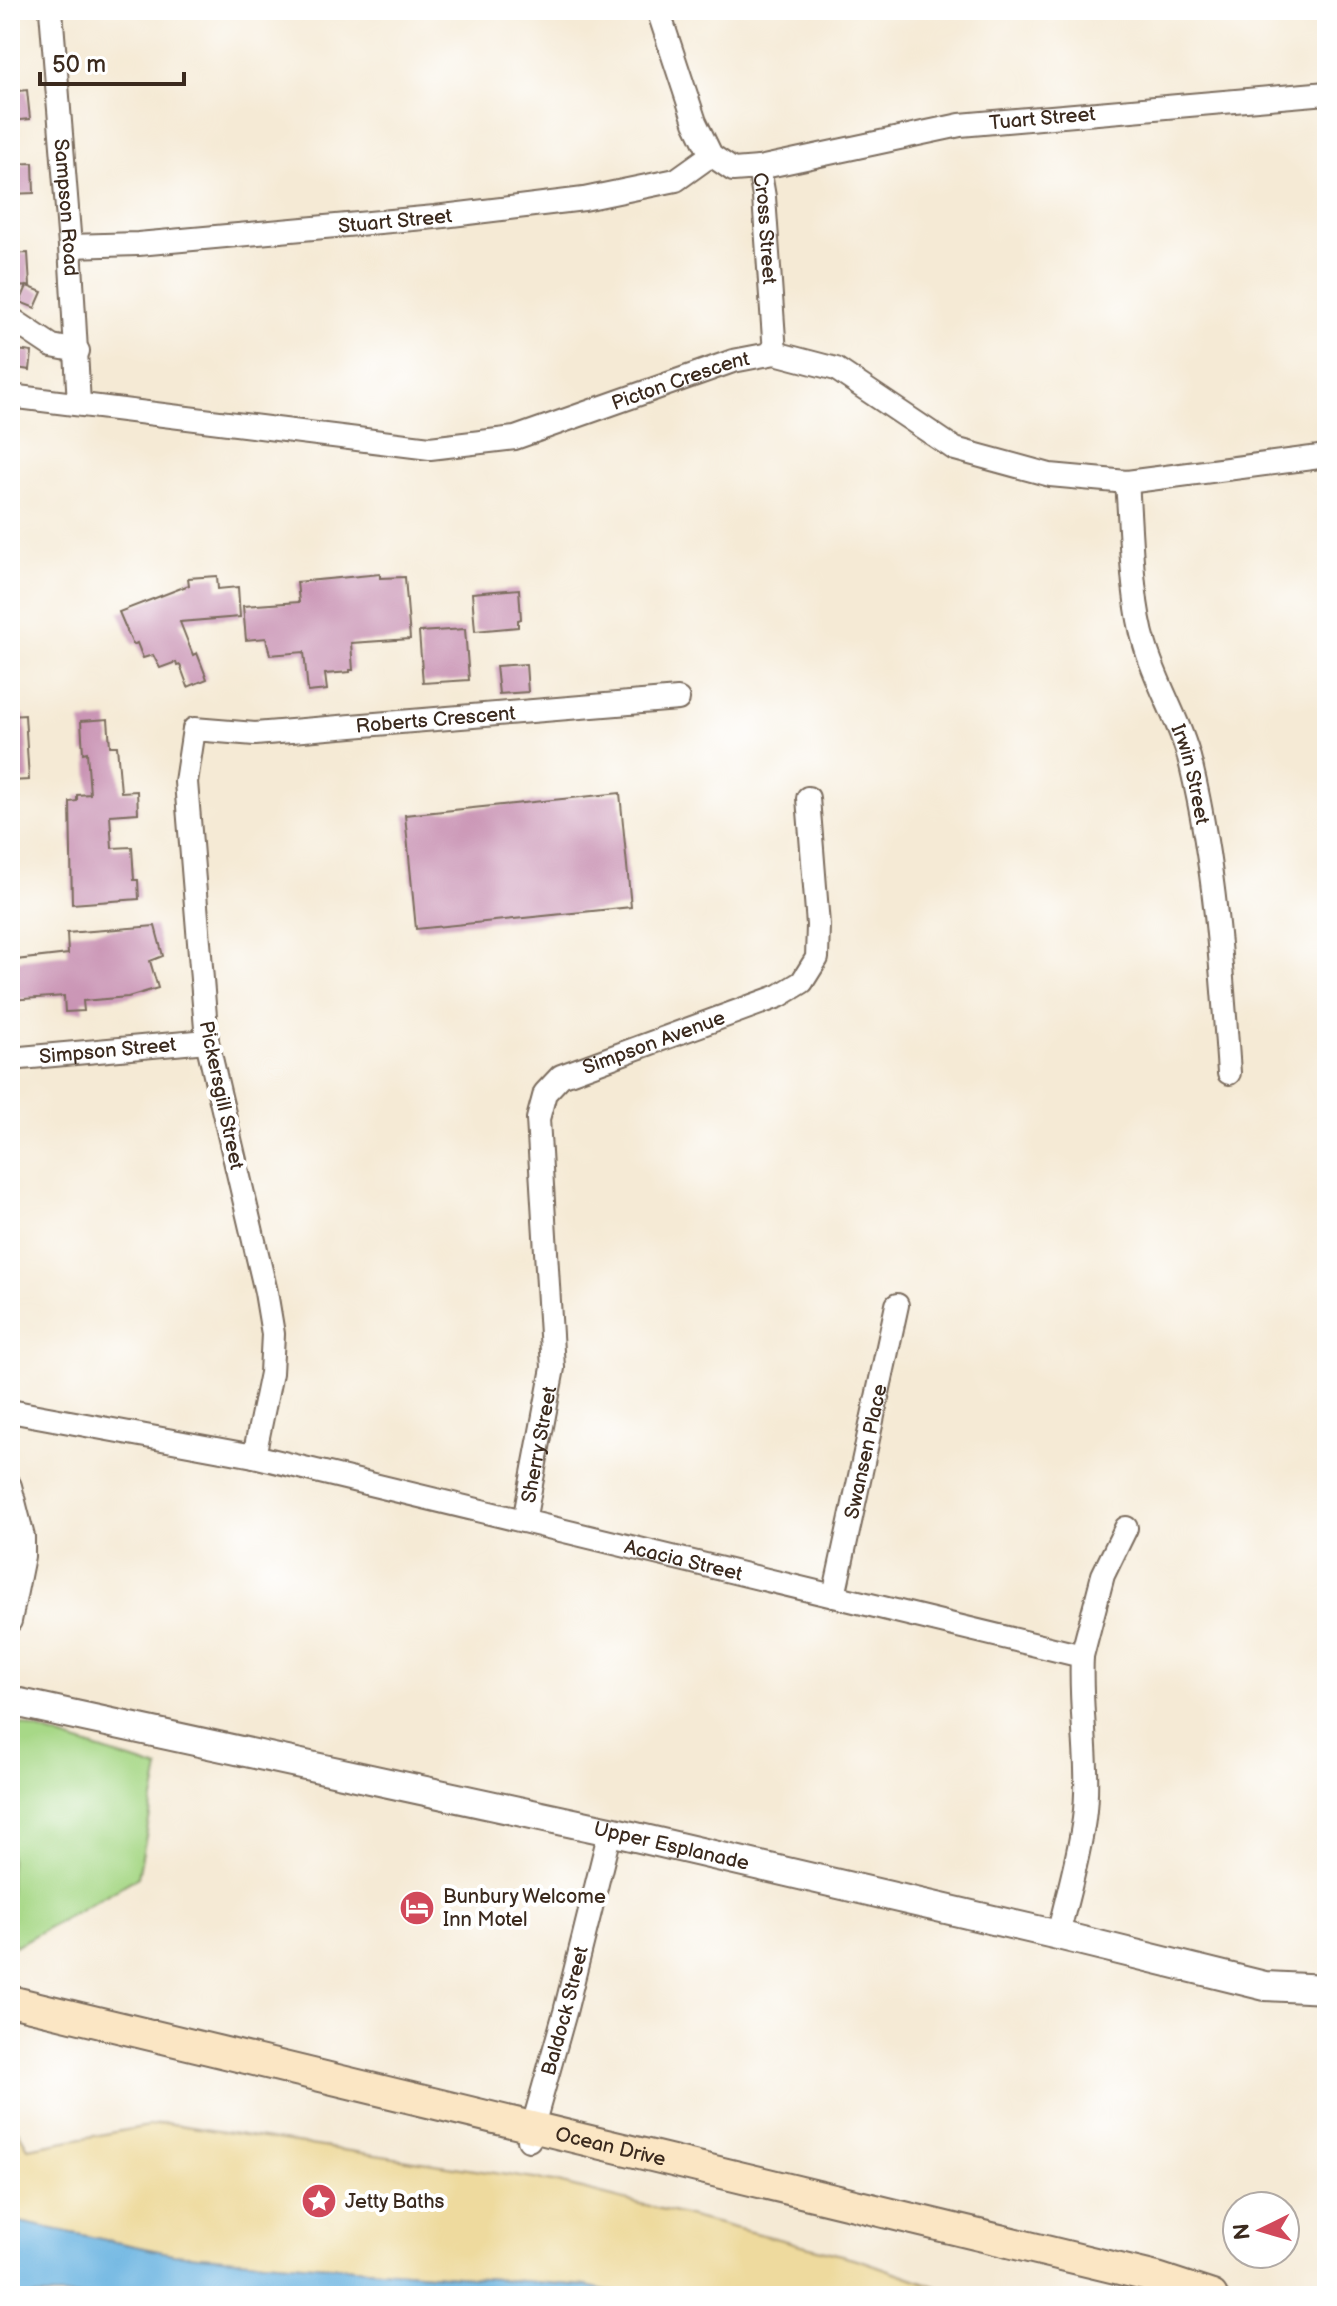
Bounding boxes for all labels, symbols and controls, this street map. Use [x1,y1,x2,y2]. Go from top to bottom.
scale bar [40,36,184,86]
text: 50 m [52,50,106,79]
street label: Tuart Street [988,102,1096,135]
street label: Sampson Road [48,138,83,277]
street label: Cross Street [747,171,781,285]
street label: Stuart Street [337,204,453,239]
street label: Picton Crescent [609,347,751,416]
street label: Roberts Crescent [355,701,516,739]
street label: Irwin Street [1165,721,1214,826]
street label: Simpson Avenue [579,1006,729,1080]
street label: Pickersgill Street [194,1019,248,1172]
street label: Simpson Street [38,1033,177,1069]
street label: Swansen Place [840,1382,893,1521]
street label: Sherry Street [517,1384,562,1505]
street label: Acacia Street [622,1535,745,1587]
street label: Upper Esplanade [591,1817,751,1876]
place label: Bunbury Welcome Inn Motel [443,1885,606,1932]
hotel icon: Bunbury Welcome Inn Motel [398,1889,436,1927]
street label: Baldock Street [537,1944,594,2078]
street label: Ocean Drive [553,2122,668,2172]
place icon: Jetty Baths [300,2182,338,2220]
place label: Jetty Baths [345,2190,445,2214]
north arrow [1221,2190,1301,2270]
text: N [1228,2222,1257,2241]

